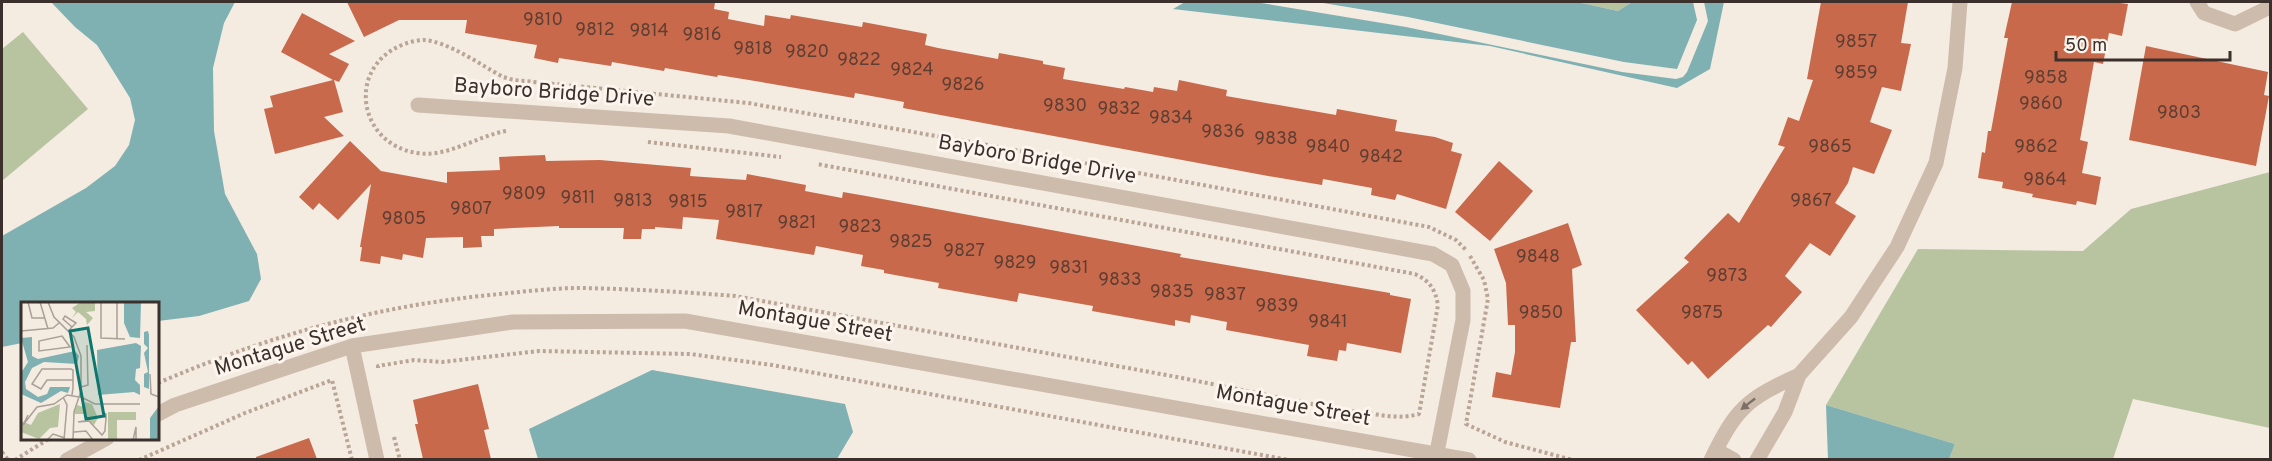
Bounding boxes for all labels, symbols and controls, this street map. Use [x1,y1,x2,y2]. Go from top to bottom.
house number: 9810 [523,9,563,32]
house number: 9812 [575,19,615,42]
house number: 9814 [629,20,669,43]
house number: 9816 [682,24,722,47]
scale bar [2056,24,2230,62]
house number: 9857 [1835,31,1877,54]
text: 50 m [2065,35,2107,58]
house number: 9818 [733,38,773,61]
house number: 9820 [785,41,829,64]
house number: 9822 [837,49,881,72]
house number: 9824 [890,59,934,82]
house number: 9859 [1834,62,1878,85]
house number: 9858 [2024,67,2068,90]
street label: Bayboro Bridge Drive [453,73,655,113]
house number: 9826 [941,74,985,97]
house number: 9860 [2019,93,2063,116]
house number: 9830 [1043,95,1087,118]
house number: 9832 [1097,98,1141,121]
house number: 9803 [2157,102,2201,125]
house number: 9834 [1149,107,1193,130]
house number: 9836 [1201,121,1245,144]
house number: 9838 [1254,128,1298,151]
street label: Bayboro Bridge Drive [936,129,1138,191]
house number: 9840 [1306,136,1350,159]
house number: 9865 [1808,136,1852,159]
house number: 9862 [2014,136,2058,159]
house number: 9842 [1359,146,1403,169]
house number: 9864 [2023,169,2067,192]
house number: 9809 [502,183,546,206]
house number: 9811 [560,187,596,210]
house number: 9813 [613,190,653,213]
house number: 9867 [1790,190,1832,213]
house number: 9815 [668,191,708,214]
house number: 9807 [450,198,492,221]
house number: 9817 [725,201,763,224]
house number: 9805 [382,208,426,231]
house number: 9821 [777,212,817,235]
house number: 9823 [838,216,882,239]
house number: 9825 [889,231,933,254]
house number: 9827 [943,240,985,263]
house number: 9848 [1516,246,1560,269]
house number: 9829 [993,252,1037,275]
house number: 9831 [1049,257,1089,280]
house number: 9873 [1706,265,1748,288]
house number: 9833 [1098,269,1142,292]
house number: 9835 [1150,281,1194,304]
house number: 9837 [1204,284,1246,307]
street label: Montague Street [735,295,895,349]
house number: 9839 [1256,295,1298,318]
inset map [21,302,159,440]
house number: 9850 [1519,302,1563,325]
house number: 9875 [1681,302,1723,325]
street label: Montague Street [211,311,369,383]
house number: 9841 [1308,311,1348,334]
street label: Montague Street [1213,379,1373,433]
one-way arrow [1740,397,1756,410]

